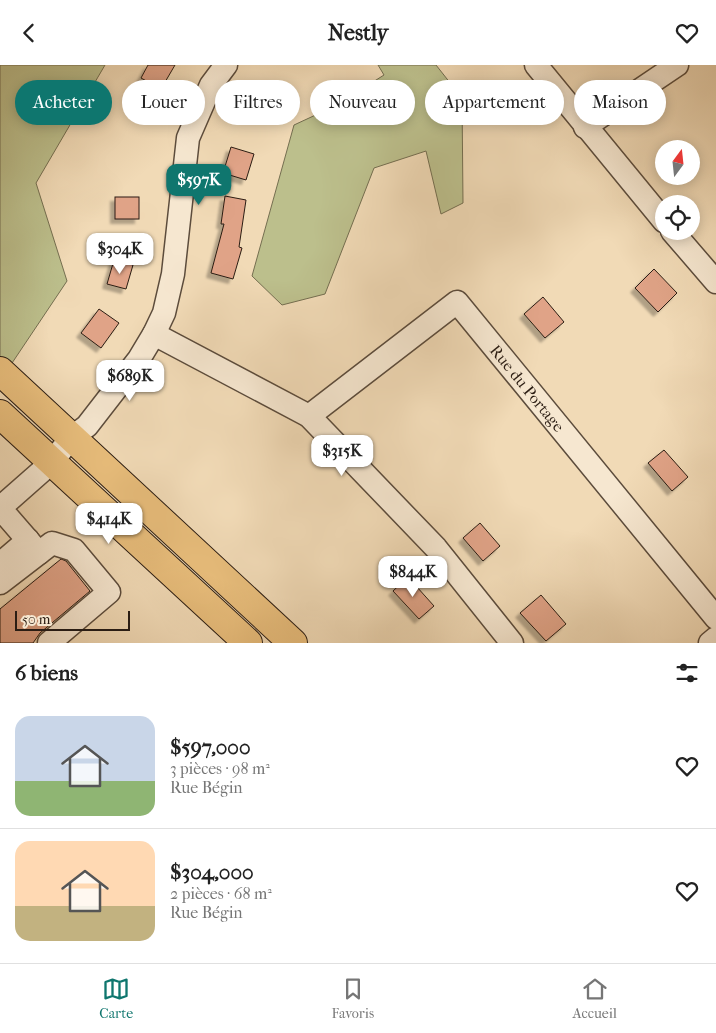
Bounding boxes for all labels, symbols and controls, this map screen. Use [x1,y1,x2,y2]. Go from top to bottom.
icon: back [15,19,43,47]
icon: heart [673,19,701,47]
text: Nestly [328,20,388,46]
chip: Acheter [15,80,112,125]
chip: Louer [122,80,205,125]
chip: Filtres [215,80,300,125]
chip: Nouveau [310,80,415,125]
chip: Appartement [425,80,564,125]
chip: Maison [574,80,666,125]
north arrow [655,140,700,185]
map controls [655,140,700,240]
pin: $597K [164,163,234,206]
text: $597K [177,170,221,189]
button: locate [655,195,700,240]
pin: $304K [85,233,155,275]
text: $304K [97,239,143,258]
street label: Rue du Portage [486,341,568,436]
pin: $689K [95,359,165,402]
text: $689K [107,366,153,385]
pin: $315K [307,435,377,477]
text: $315K [322,441,362,460]
pin: $414K [74,503,144,545]
text: $414K [86,509,132,528]
pin: $844K [378,555,448,598]
text: $844K [389,562,437,581]
scale bar [15,608,130,631]
text: 50 m [22,611,50,628]
icon: filters [673,659,701,687]
text: 6 biens [15,661,78,685]
text: $597,000 [170,735,251,759]
icon: home [55,736,115,796]
icon: heart [673,752,701,780]
text: 3 pièces · 98 m² [170,759,270,778]
text: Rue Bégin [170,778,243,797]
text: $304,000 [170,860,254,884]
icon: home [55,861,115,921]
icon: heart [673,877,701,905]
text: 2 pièces · 68 m² [170,884,272,903]
text: Rue Bégin [170,903,243,922]
tab: Carte [99,975,133,1022]
tab: Favoris [331,975,374,1022]
tab: Accueil [573,975,617,1022]

